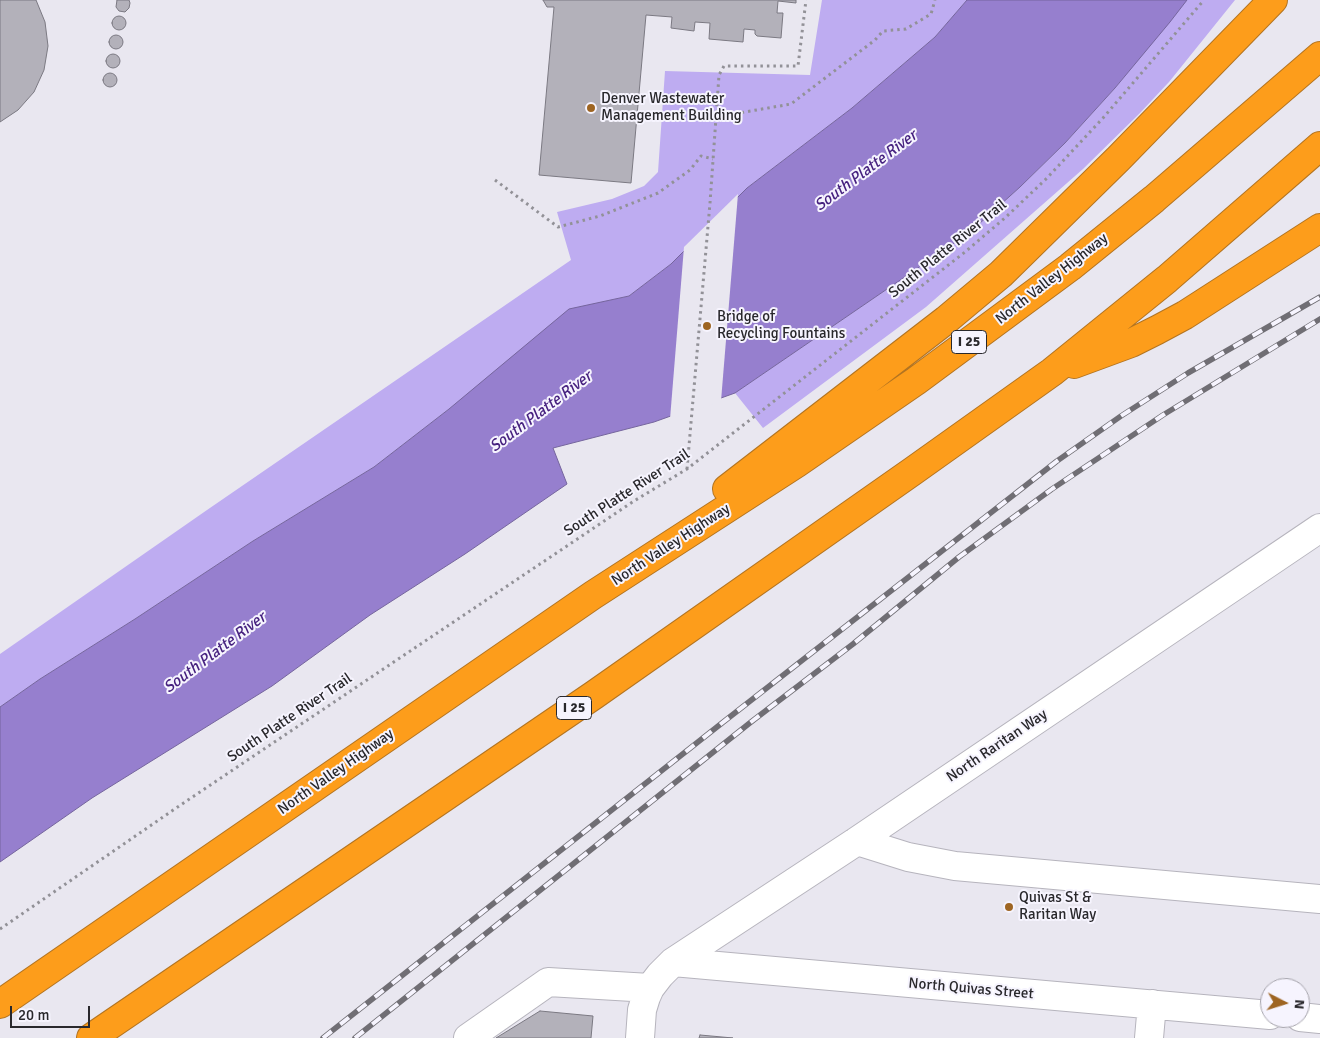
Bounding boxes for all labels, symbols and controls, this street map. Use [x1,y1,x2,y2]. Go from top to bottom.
place label: Denver Wastewater Management Building [601,90,742,125]
marker: Denver Wastewater Management Building [585,102,597,114]
water label: South Platte River [811,126,921,216]
street label: South Platte River Trail [885,196,1011,302]
street label: North Valley Highway [992,230,1112,328]
place label: Bridge of Recycling Fountains [717,308,845,343]
marker: Bridge of Recycling Fountains [701,320,713,332]
road number: I 25 [952,331,986,354]
water label: South Platte River [486,367,596,457]
street label: South Platte River Trail [561,446,693,540]
street label: North Valley Highway [608,500,734,590]
water label: South Platte River [160,608,270,698]
street label: South Platte River Trail [224,670,356,766]
road number: I 25 [556,696,592,720]
street label: North Raritan Way [943,706,1051,786]
street label: North Valley Highway [275,725,397,819]
place label: Quivas St & Raritan Way [1019,889,1096,924]
marker: Quivas St & Raritan Way [1003,901,1015,913]
street label: North Quivas Street [908,975,1034,1003]
north arrow [1260,978,1310,1028]
scale bar [12,996,92,1028]
text: N [1291,999,1308,1010]
text: 20 m [18,1006,49,1024]

